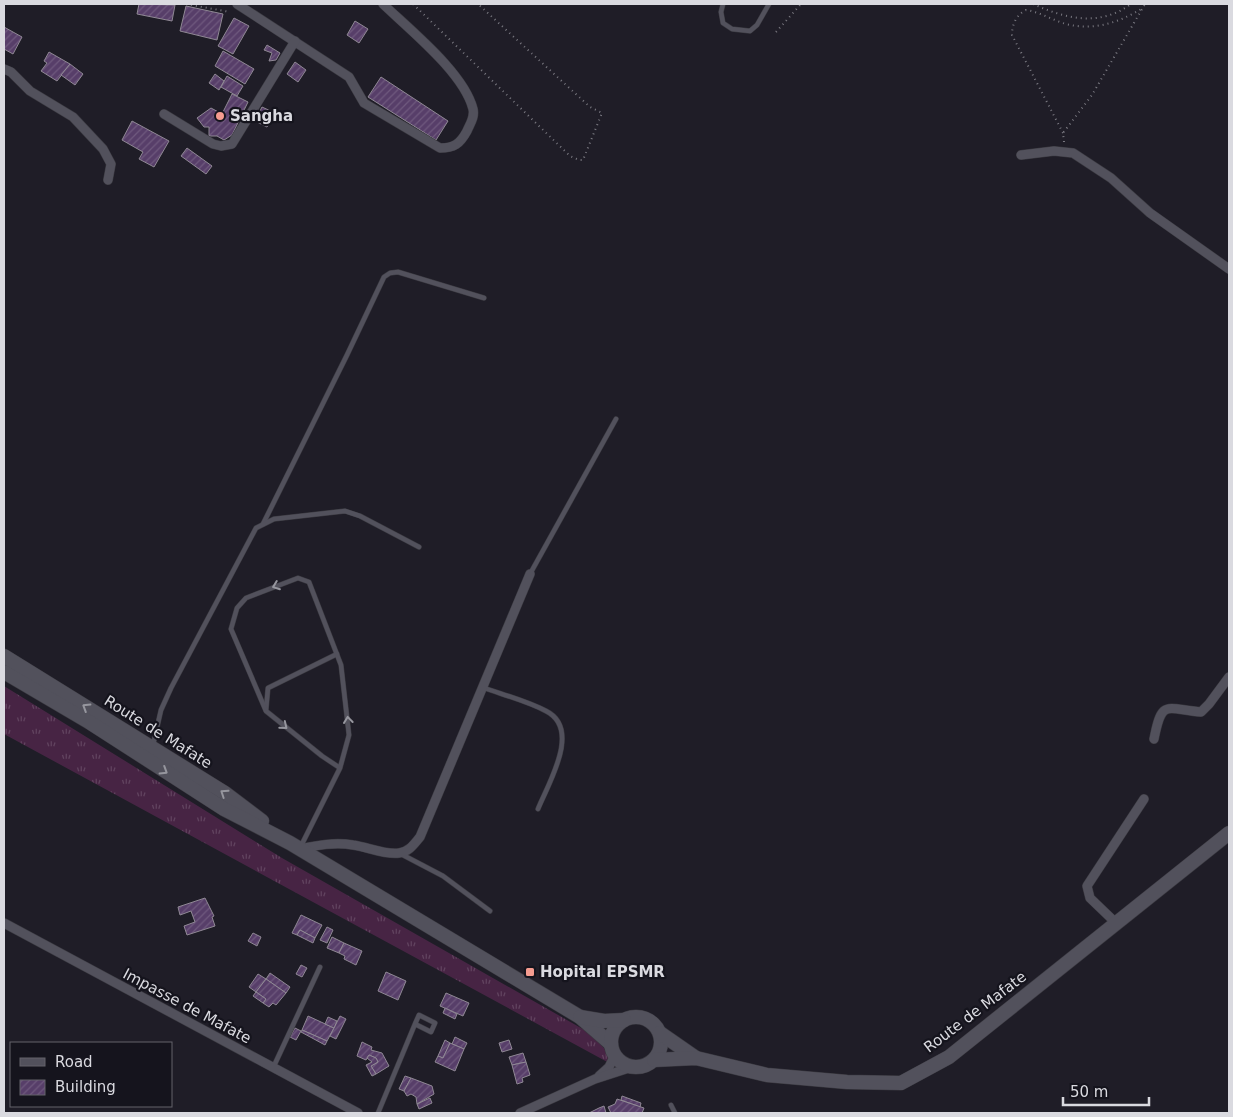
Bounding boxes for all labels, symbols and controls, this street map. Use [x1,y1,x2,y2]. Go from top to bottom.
place label: Sangha [230,107,293,125]
marker: Sangha [214,110,226,122]
one-way arrow [272,580,281,590]
street label: Route de Mafate [101,692,215,772]
one-way arrow [82,703,91,713]
one-way arrow [343,716,354,724]
one-way arrow [278,720,287,728]
one-way arrow [159,765,168,775]
one-way arrow [220,789,229,799]
place label: Hopital EPSMR [540,963,665,981]
street label: Impasse de Mafate [120,965,254,1047]
marker: Hopital EPSMR [524,966,536,978]
street label: Route de Mafate [920,968,1030,1056]
legend [10,1042,172,1107]
text: Road [55,1053,93,1071]
scale bar [1063,1074,1149,1106]
text: Building [55,1078,116,1096]
text: 50 m [1070,1083,1108,1101]

